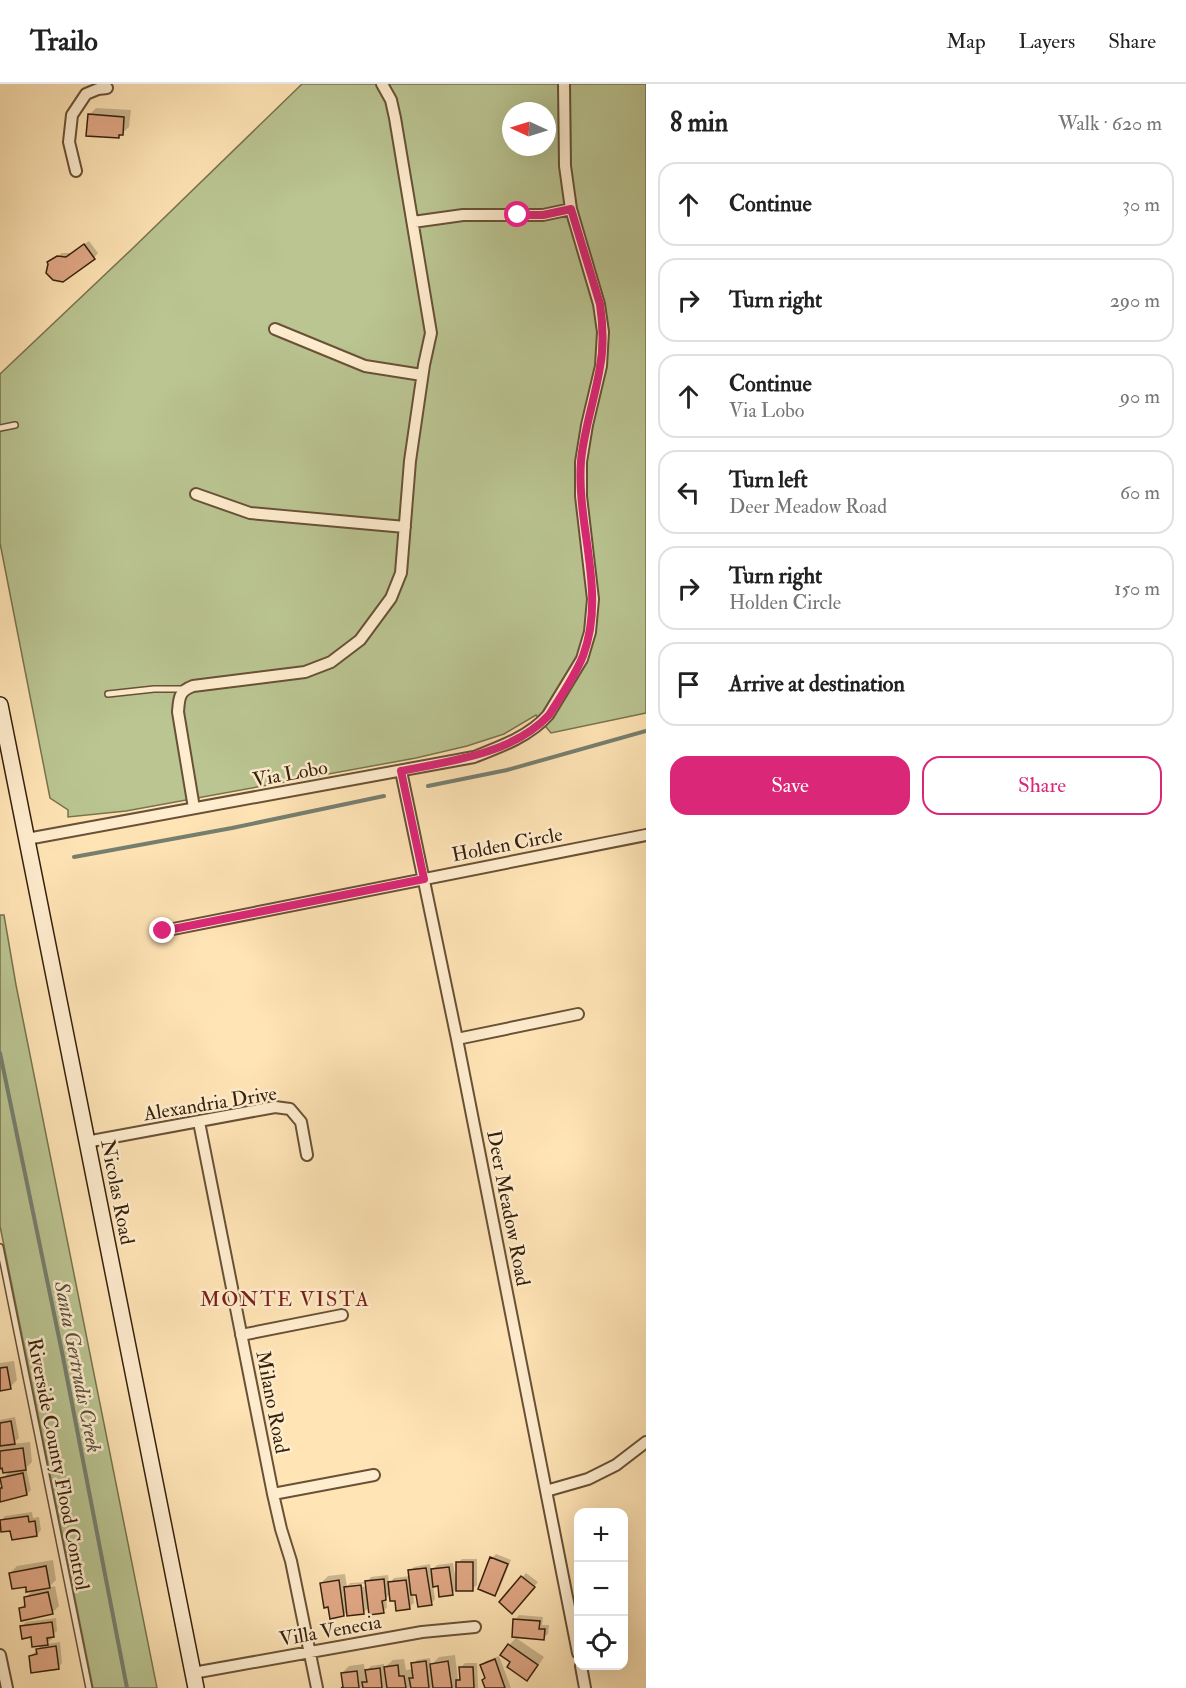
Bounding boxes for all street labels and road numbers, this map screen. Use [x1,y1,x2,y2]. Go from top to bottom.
street label: Via Lobo [251,755,329,792]
street label: Holden Circle [450,822,564,867]
street label: Alexandria Drive [141,1081,278,1127]
street label: Deer Meadow Road [481,1128,536,1288]
street label: Nicolas Road [95,1137,140,1247]
street label: Riverside County Flood Control [22,1336,95,1592]
street label: Milano Road [250,1349,295,1456]
street label: Villa Venecia [277,1609,384,1652]

